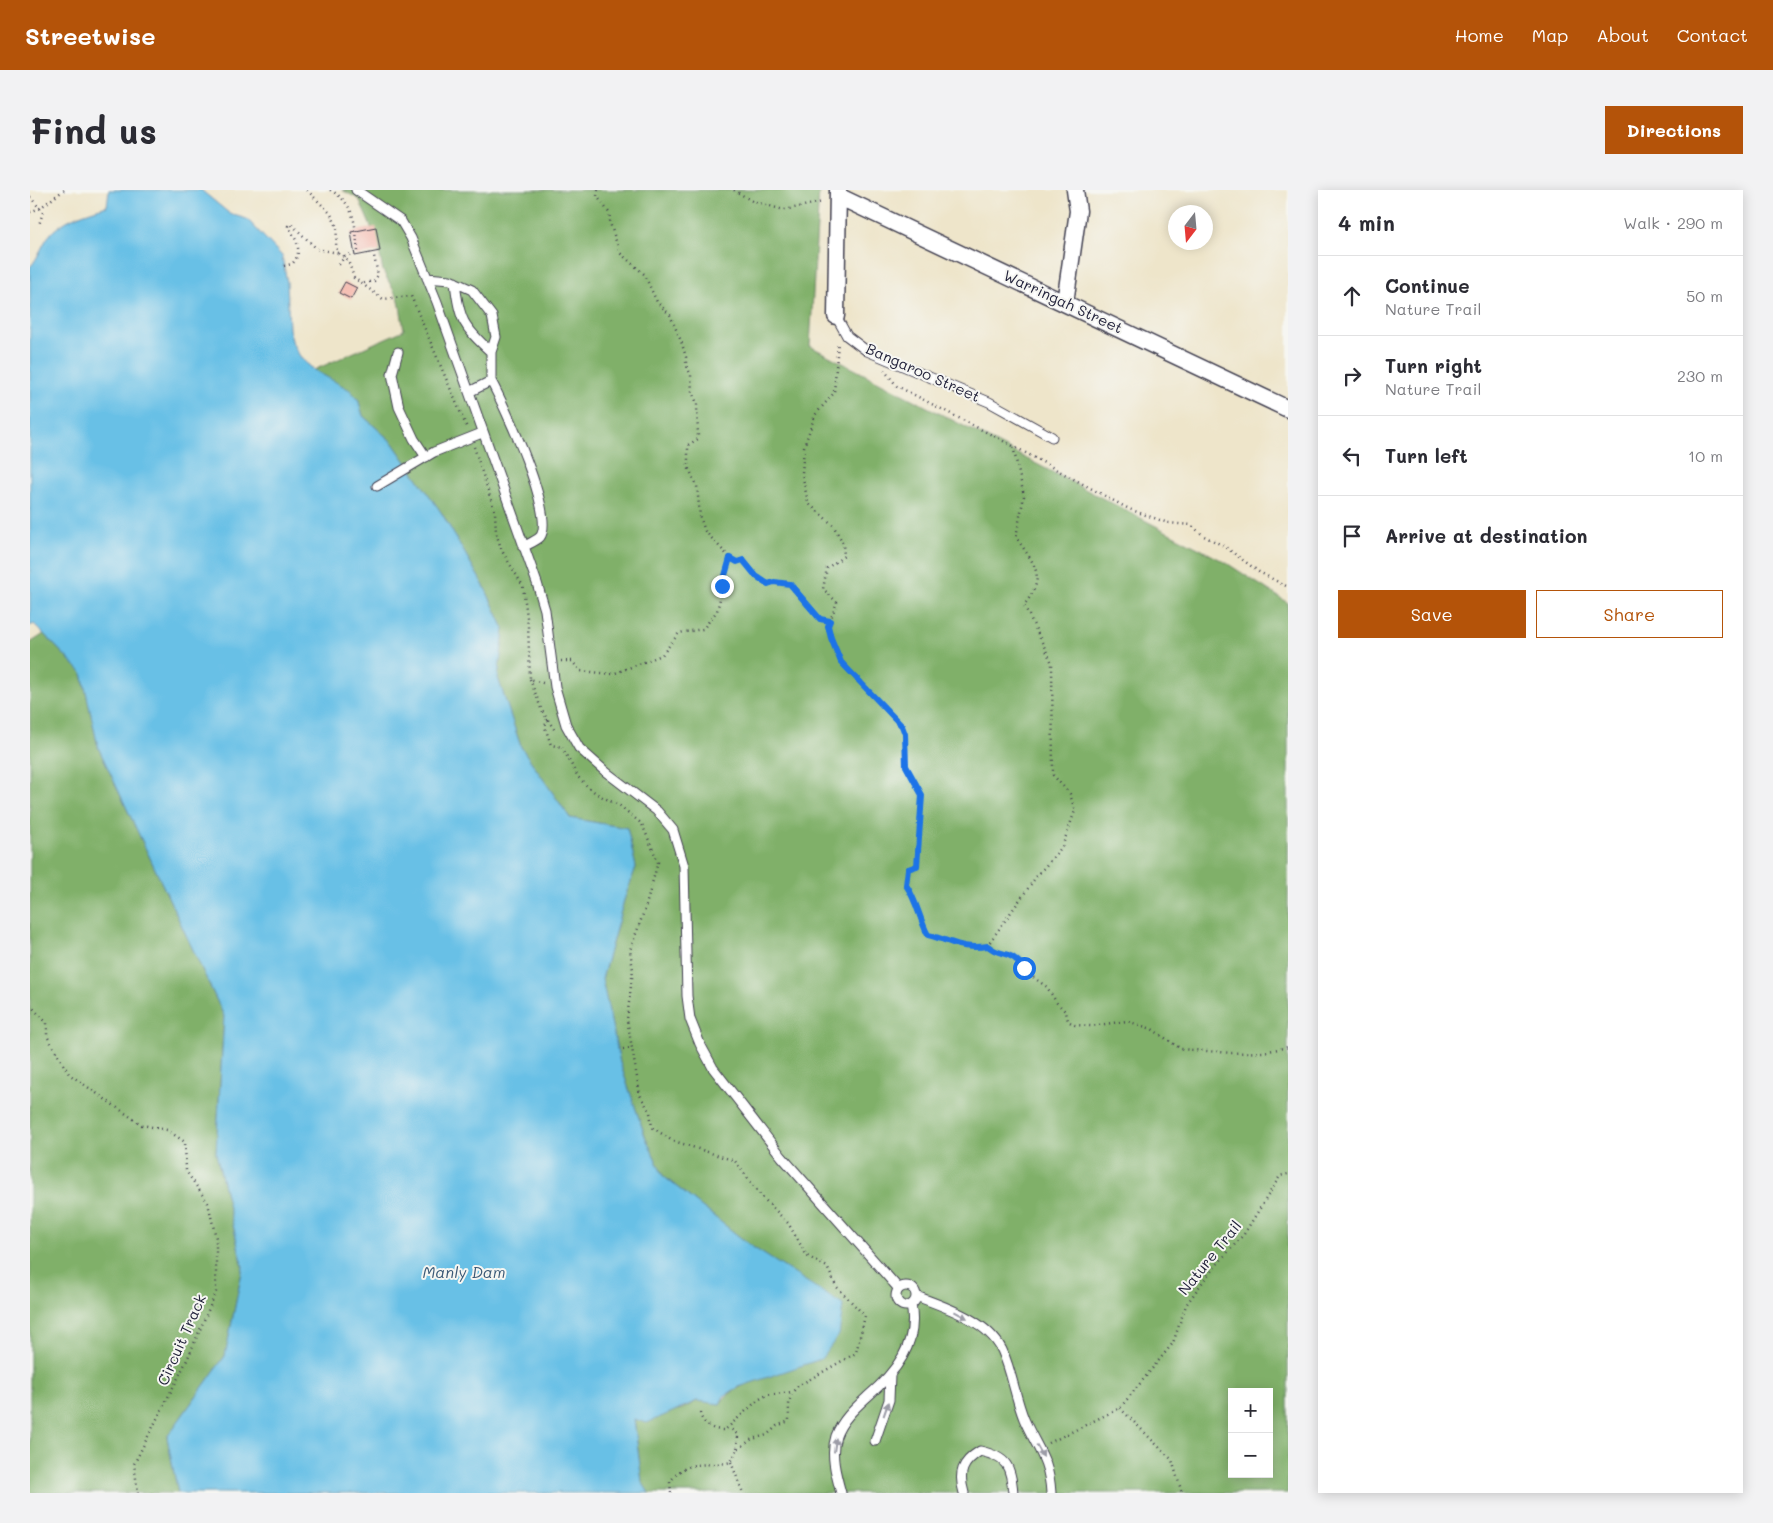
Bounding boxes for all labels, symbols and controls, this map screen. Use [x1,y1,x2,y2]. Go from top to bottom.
text: Streetwise [25,20,155,51]
text: Home [1455,23,1504,47]
text: Map [1532,23,1568,47]
text: About [1596,23,1649,47]
text: Contact [1677,23,1748,47]
button: Directions [1605,106,1743,154]
text: Find us [30,107,157,153]
north arrow [1168,205,1213,250]
text: 4 min [1338,209,1395,236]
text: Walk · 290 m [1623,212,1723,233]
street label: Warringah Street [1000,265,1126,338]
text: Continue [1385,273,1470,298]
icon: ahead [1338,282,1366,310]
text: 50 m [1686,285,1723,306]
text: Nature Trail [1385,298,1481,319]
street label: Bangaroo Street [863,338,984,406]
text: Turn right [1385,353,1482,378]
icon: right [1338,362,1366,390]
text: 230 m [1677,365,1723,386]
text: Nature Trail [1385,378,1481,399]
icon: left [1338,442,1366,470]
text: Turn left [1385,443,1468,468]
text: 10 m [1688,445,1723,466]
icon: arrive [1338,522,1366,550]
text: Arrive at destination [1385,523,1588,548]
route end [711,575,734,598]
button: Save [1338,590,1526,638]
button: Share [1536,590,1723,638]
route start [1013,957,1036,980]
street label: Nature Trail [1173,1216,1245,1299]
water label: Manly Dam [423,1261,505,1282]
street label: Circuit Track [152,1291,210,1388]
one-way arrow [954,1311,969,1319]
map controls [1228,1388,1273,1478]
button: + [1228,1388,1273,1433]
one-way arrow [883,1401,890,1416]
button: − [1228,1433,1273,1478]
one-way arrow [831,1437,839,1453]
one-way arrow [1036,1444,1045,1457]

